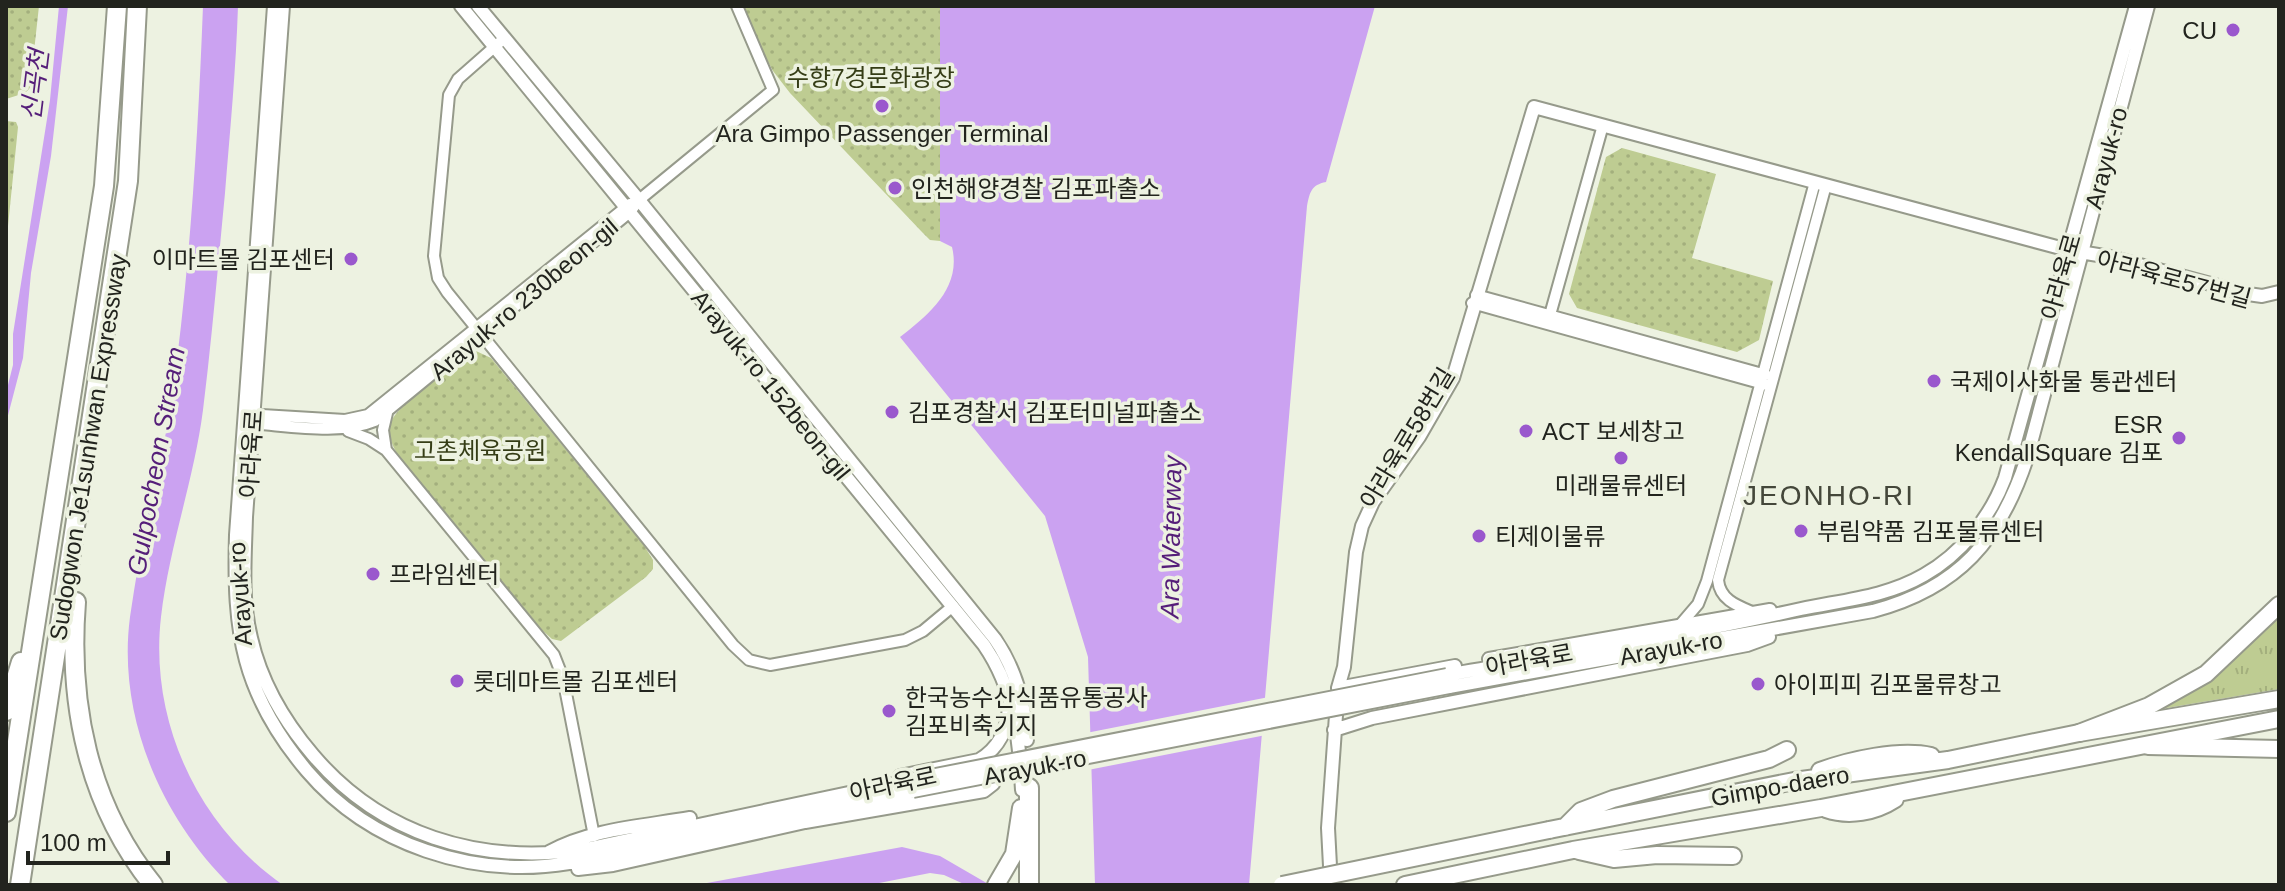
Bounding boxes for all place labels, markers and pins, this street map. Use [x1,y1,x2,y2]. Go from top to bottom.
place label: CU [2182,17,2217,44]
marker: CU [2224,21,2242,39]
marker: Ara Gimpo Passenger Terminal [873,97,891,115]
place label: Ara Gimpo Passenger Terminal [715,120,1049,147]
place label: 인천해양경찰 김포파출소 [911,175,1161,202]
marker: 인천해양경찰 김포파출소 [886,179,904,197]
place label: 이마트몰 김포센터 [152,246,335,273]
marker: 이마트몰 김포센터 [342,250,360,268]
place label: 국제이사화물 통관센터 [1950,368,2177,395]
marker: 국제이사화물 통관센터 [1925,372,1943,390]
place label: 김포경찰서 김포터미널파출소 [908,399,1202,426]
marker: 김포경찰서 김포터미널파출소 [883,403,901,421]
place label: ESR KendallSquare 김포 [1955,411,2163,466]
place label: ACT 보세창고 [1542,418,1685,445]
marker: ACT 보세창고 [1517,422,1535,440]
marker: ESR KendallSquare 김포 [2170,429,2188,447]
marker: 미래물류센터 [1612,449,1630,467]
place label: 미래물류센터 [1555,472,1687,499]
place label: 부림약품 김포물류센터 [1817,518,2044,545]
marker: 부림약품 김포물류센터 [1792,522,1810,540]
place label: 티제이물류 [1495,523,1605,550]
marker: 티제이물류 [1470,527,1488,545]
place label: 프라임센터 [389,561,499,588]
marker: 프라임센터 [364,565,382,583]
place label: 롯데마트몰 김포센터 [473,668,678,695]
place label: 아이피피 김포물류창고 [1774,671,2001,698]
marker: 롯데마트몰 김포센터 [448,672,466,690]
marker: 아이피피 김포물류창고 [1749,675,1767,693]
place label: 한국농수산식품유통공사 김포비축기지 [905,684,1148,739]
marker: 한국농수산식품유통공사 김포비축기지 [880,702,898,720]

